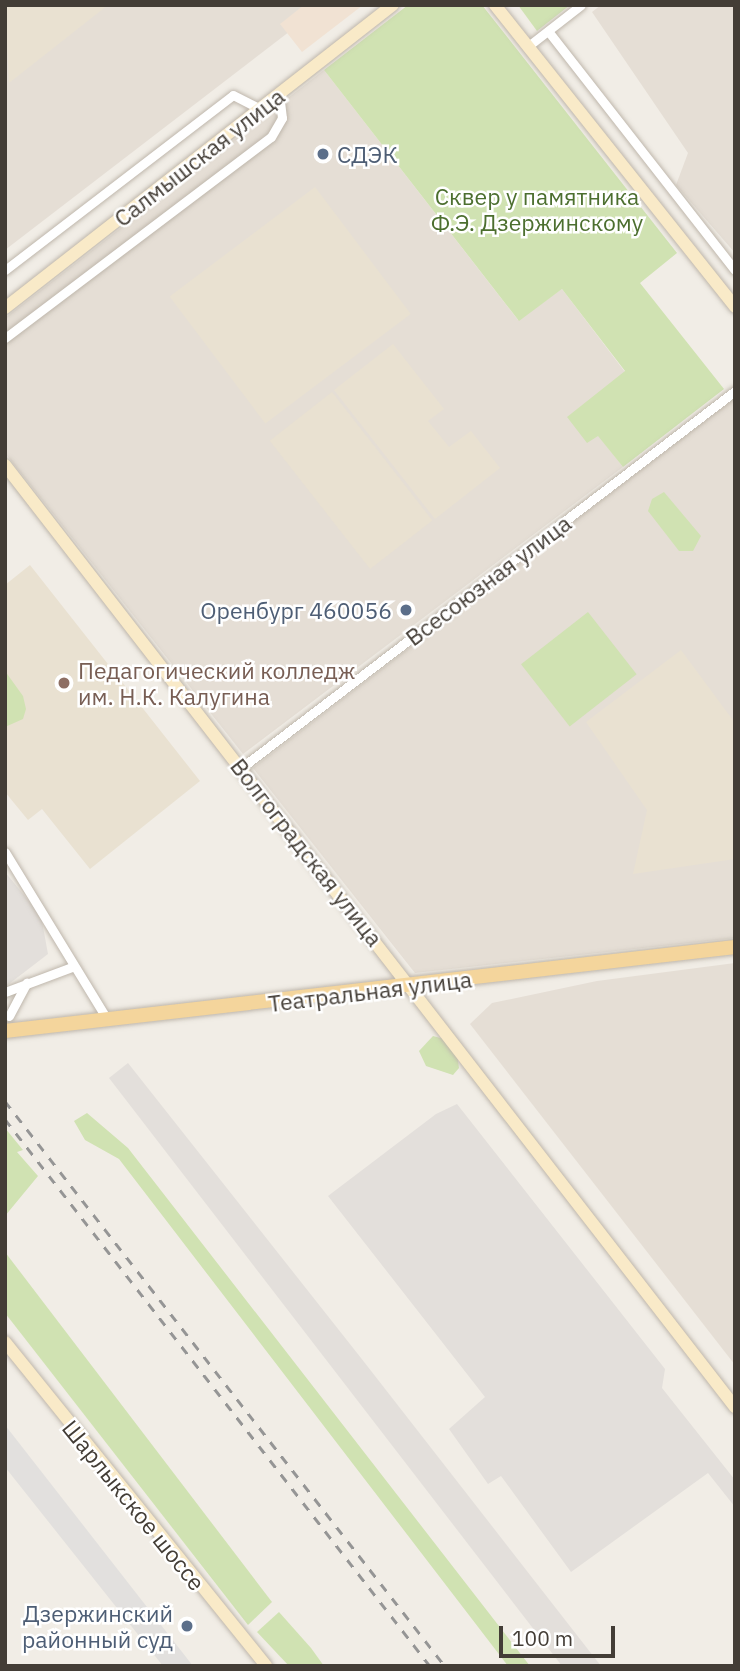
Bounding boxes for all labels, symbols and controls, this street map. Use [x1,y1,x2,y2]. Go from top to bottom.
street label: Салмышская улица [108,82,290,232]
place label: СДЭК [337,140,398,168]
marker: СДЭК [315,146,331,162]
park label: Сквер у памятника Ф.Э. Дзержинскому [431,182,643,236]
street label: Всесоюзная улица [400,509,576,651]
place label: Оренбург 460056 [200,596,392,624]
marker: Оренбург 460056 [398,602,414,618]
place label: Педагогический колледж им. Н.К. Калугина [78,656,355,710]
marker: Педагогический колледж им. Н.К. Калугина [56,675,72,691]
street label: Волгоградская улица [225,753,389,951]
street label: Театральная улица [267,965,473,1017]
street label: Шарлыкское шоссе [57,1414,211,1596]
place label: Дзержинский районный суд [22,1599,173,1653]
scale bar [502,1612,618,1656]
marker: Дзержинский районный суд [179,1618,195,1634]
text: 100 m [512,1624,573,1652]

